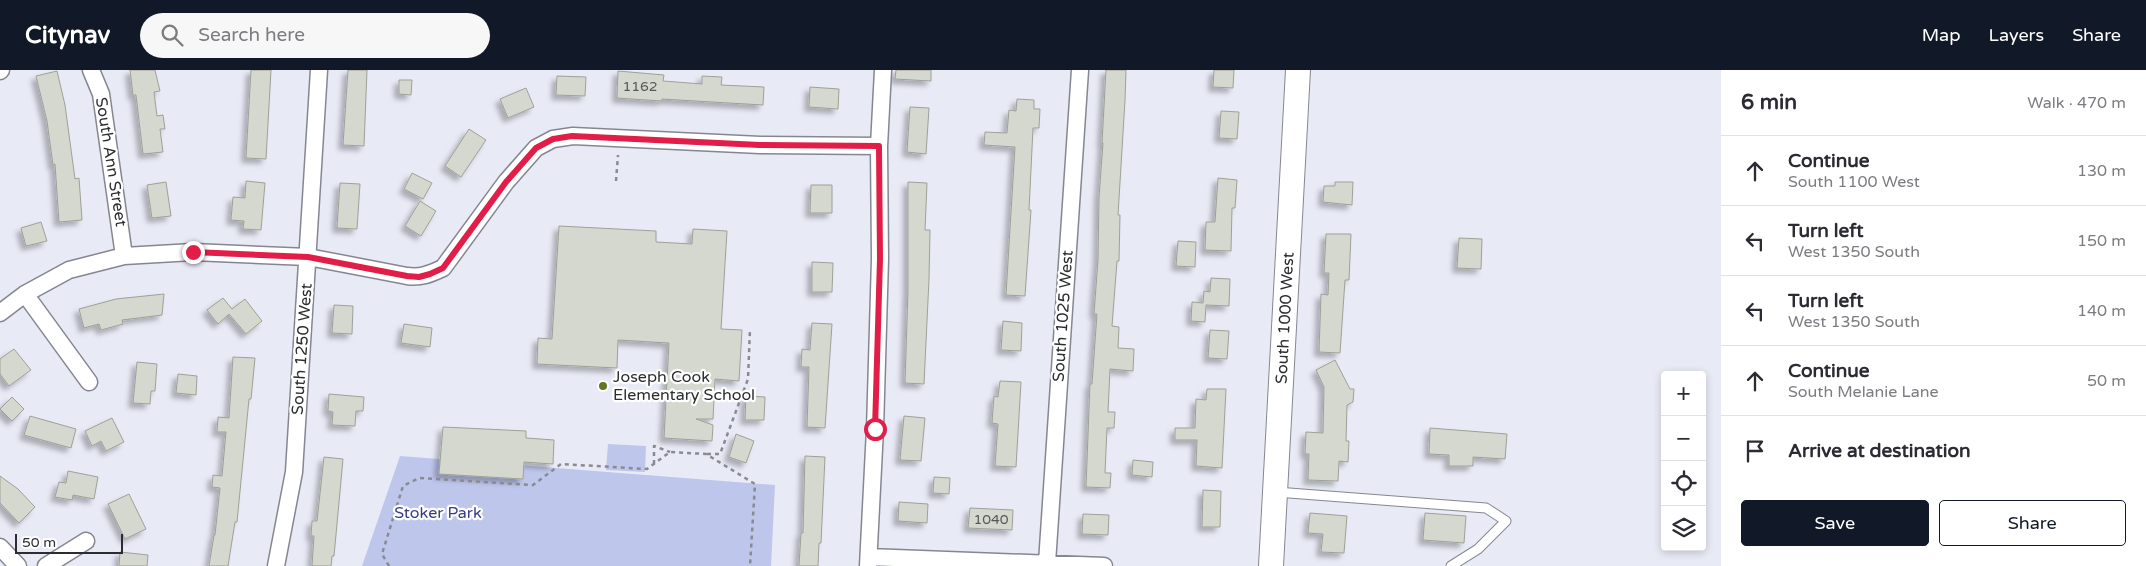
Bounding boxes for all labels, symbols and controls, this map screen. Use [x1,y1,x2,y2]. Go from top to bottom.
search box [140,13,490,58]
text: Citynav [25,21,110,50]
icon: search [158,21,186,49]
text: Search here [198,24,305,46]
text: Map [1922,24,1961,46]
text: Layers [1989,24,2044,46]
text: Share [2072,24,2121,46]
house number: 1162 [622,78,658,95]
text: 6 min [1741,90,1797,115]
text: Walk · 470 m [2027,93,2126,113]
street label: South Ann Street [91,96,131,228]
text: Continue [1788,150,1870,172]
icon: ahead [1741,157,1769,185]
text: 130 m [2077,161,2126,181]
text: South 1100 West [1788,172,1920,192]
text: Turn left [1788,220,1864,242]
icon: left [1741,227,1769,255]
text: 150 m [2077,231,2126,251]
route end [182,241,205,264]
text: West 1350 South [1788,242,1920,262]
street label: South 1025 West [1048,249,1078,383]
street label: South 1000 West [1272,252,1298,384]
street label: South 1250 West [287,282,317,416]
text: Turn left [1788,290,1864,312]
icon: left [1741,297,1769,325]
text: 140 m [2077,301,2126,321]
text: West 1350 South [1788,312,1920,332]
text: Continue [1788,360,1870,382]
place label: Joseph Cook Elementary School [613,367,755,405]
icon: ahead [1741,367,1769,395]
map controls [1661,371,1706,551]
button: + [1661,371,1706,416]
text: 50 m [2087,371,2126,391]
marker: Joseph Cook Elementary School [597,380,609,392]
text: South Melanie Lane [1788,382,1939,402]
button: − [1661,416,1706,461]
route start [864,418,887,441]
icon: arrive [1741,437,1769,465]
text: Arrive at destination [1788,440,1971,462]
button: locate [1661,461,1706,506]
button: Save [1741,500,1929,546]
button: Share [1939,500,2126,546]
park label: Stoker Park [394,503,482,523]
button: layers [1661,506,1706,551]
house number: 1040 [973,511,1009,528]
scale bar [15,531,122,554]
text: 50 m [22,534,56,551]

